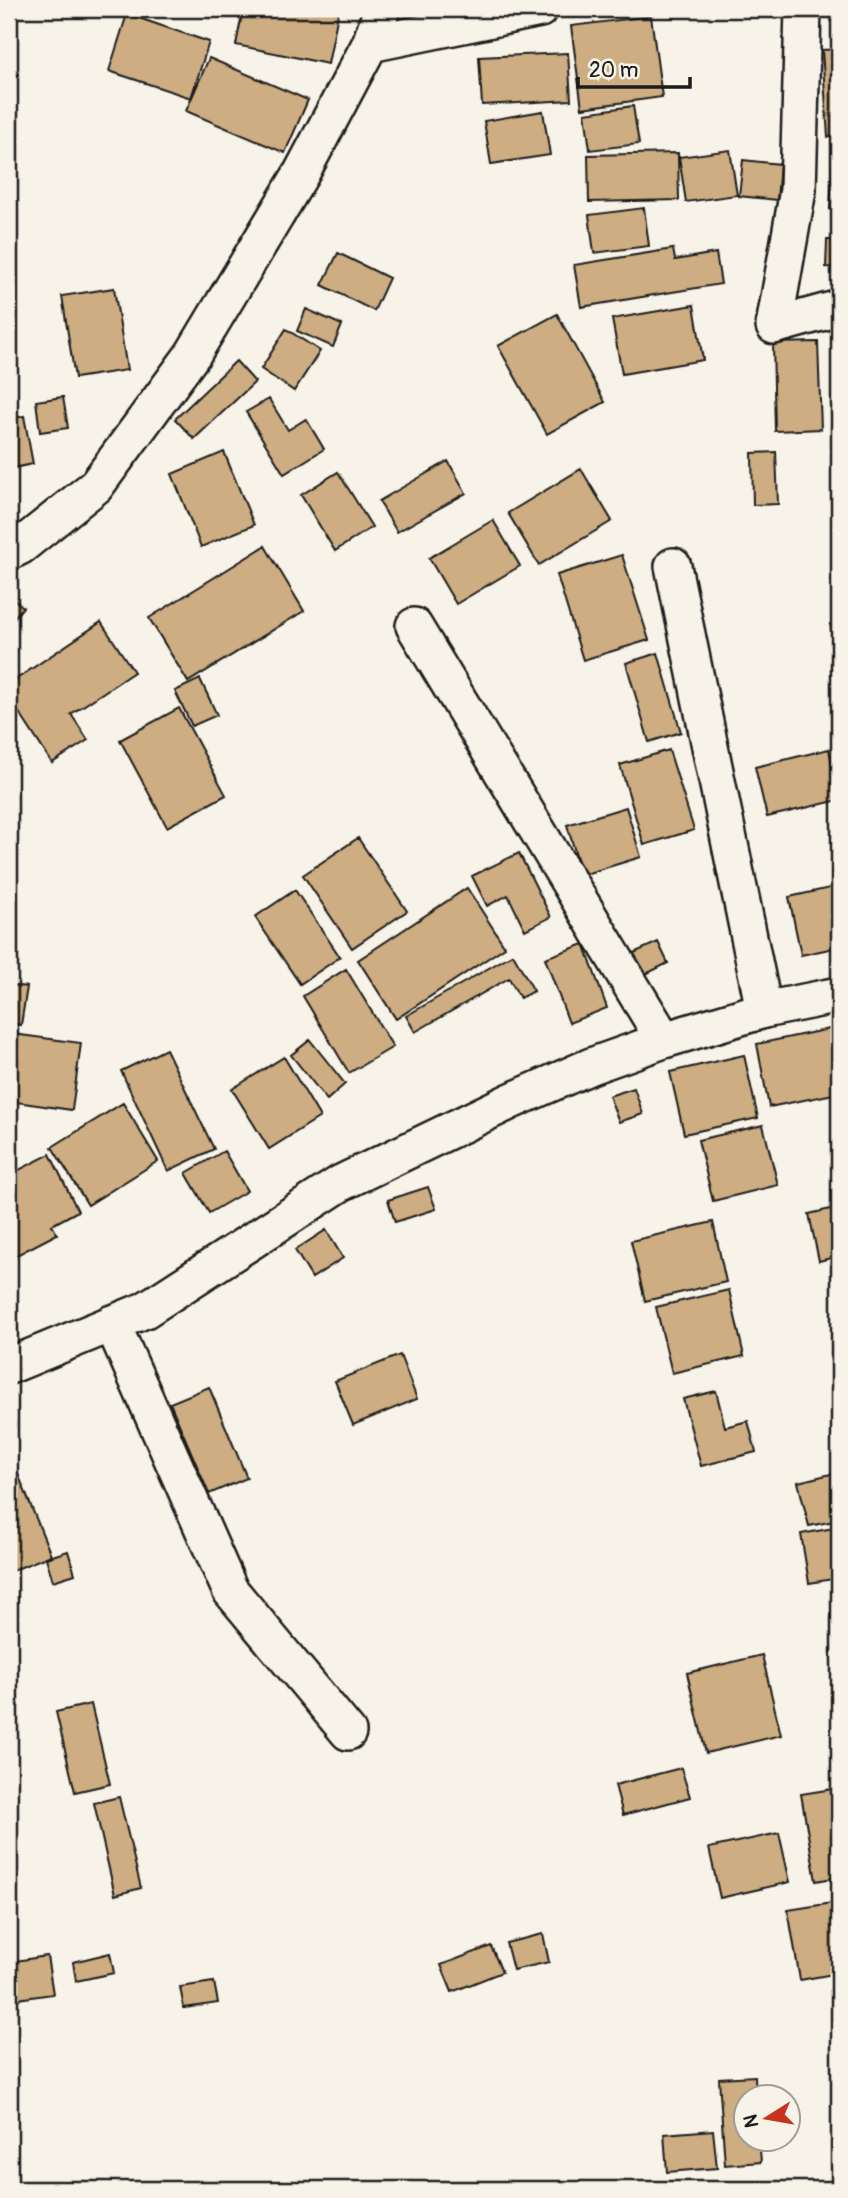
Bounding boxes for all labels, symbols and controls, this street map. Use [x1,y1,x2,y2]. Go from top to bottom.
scale bar [578,46,690,90]
text: 20 m [589,57,638,84]
north arrow [732,2082,802,2152]
text: N [738,2112,764,2130]

